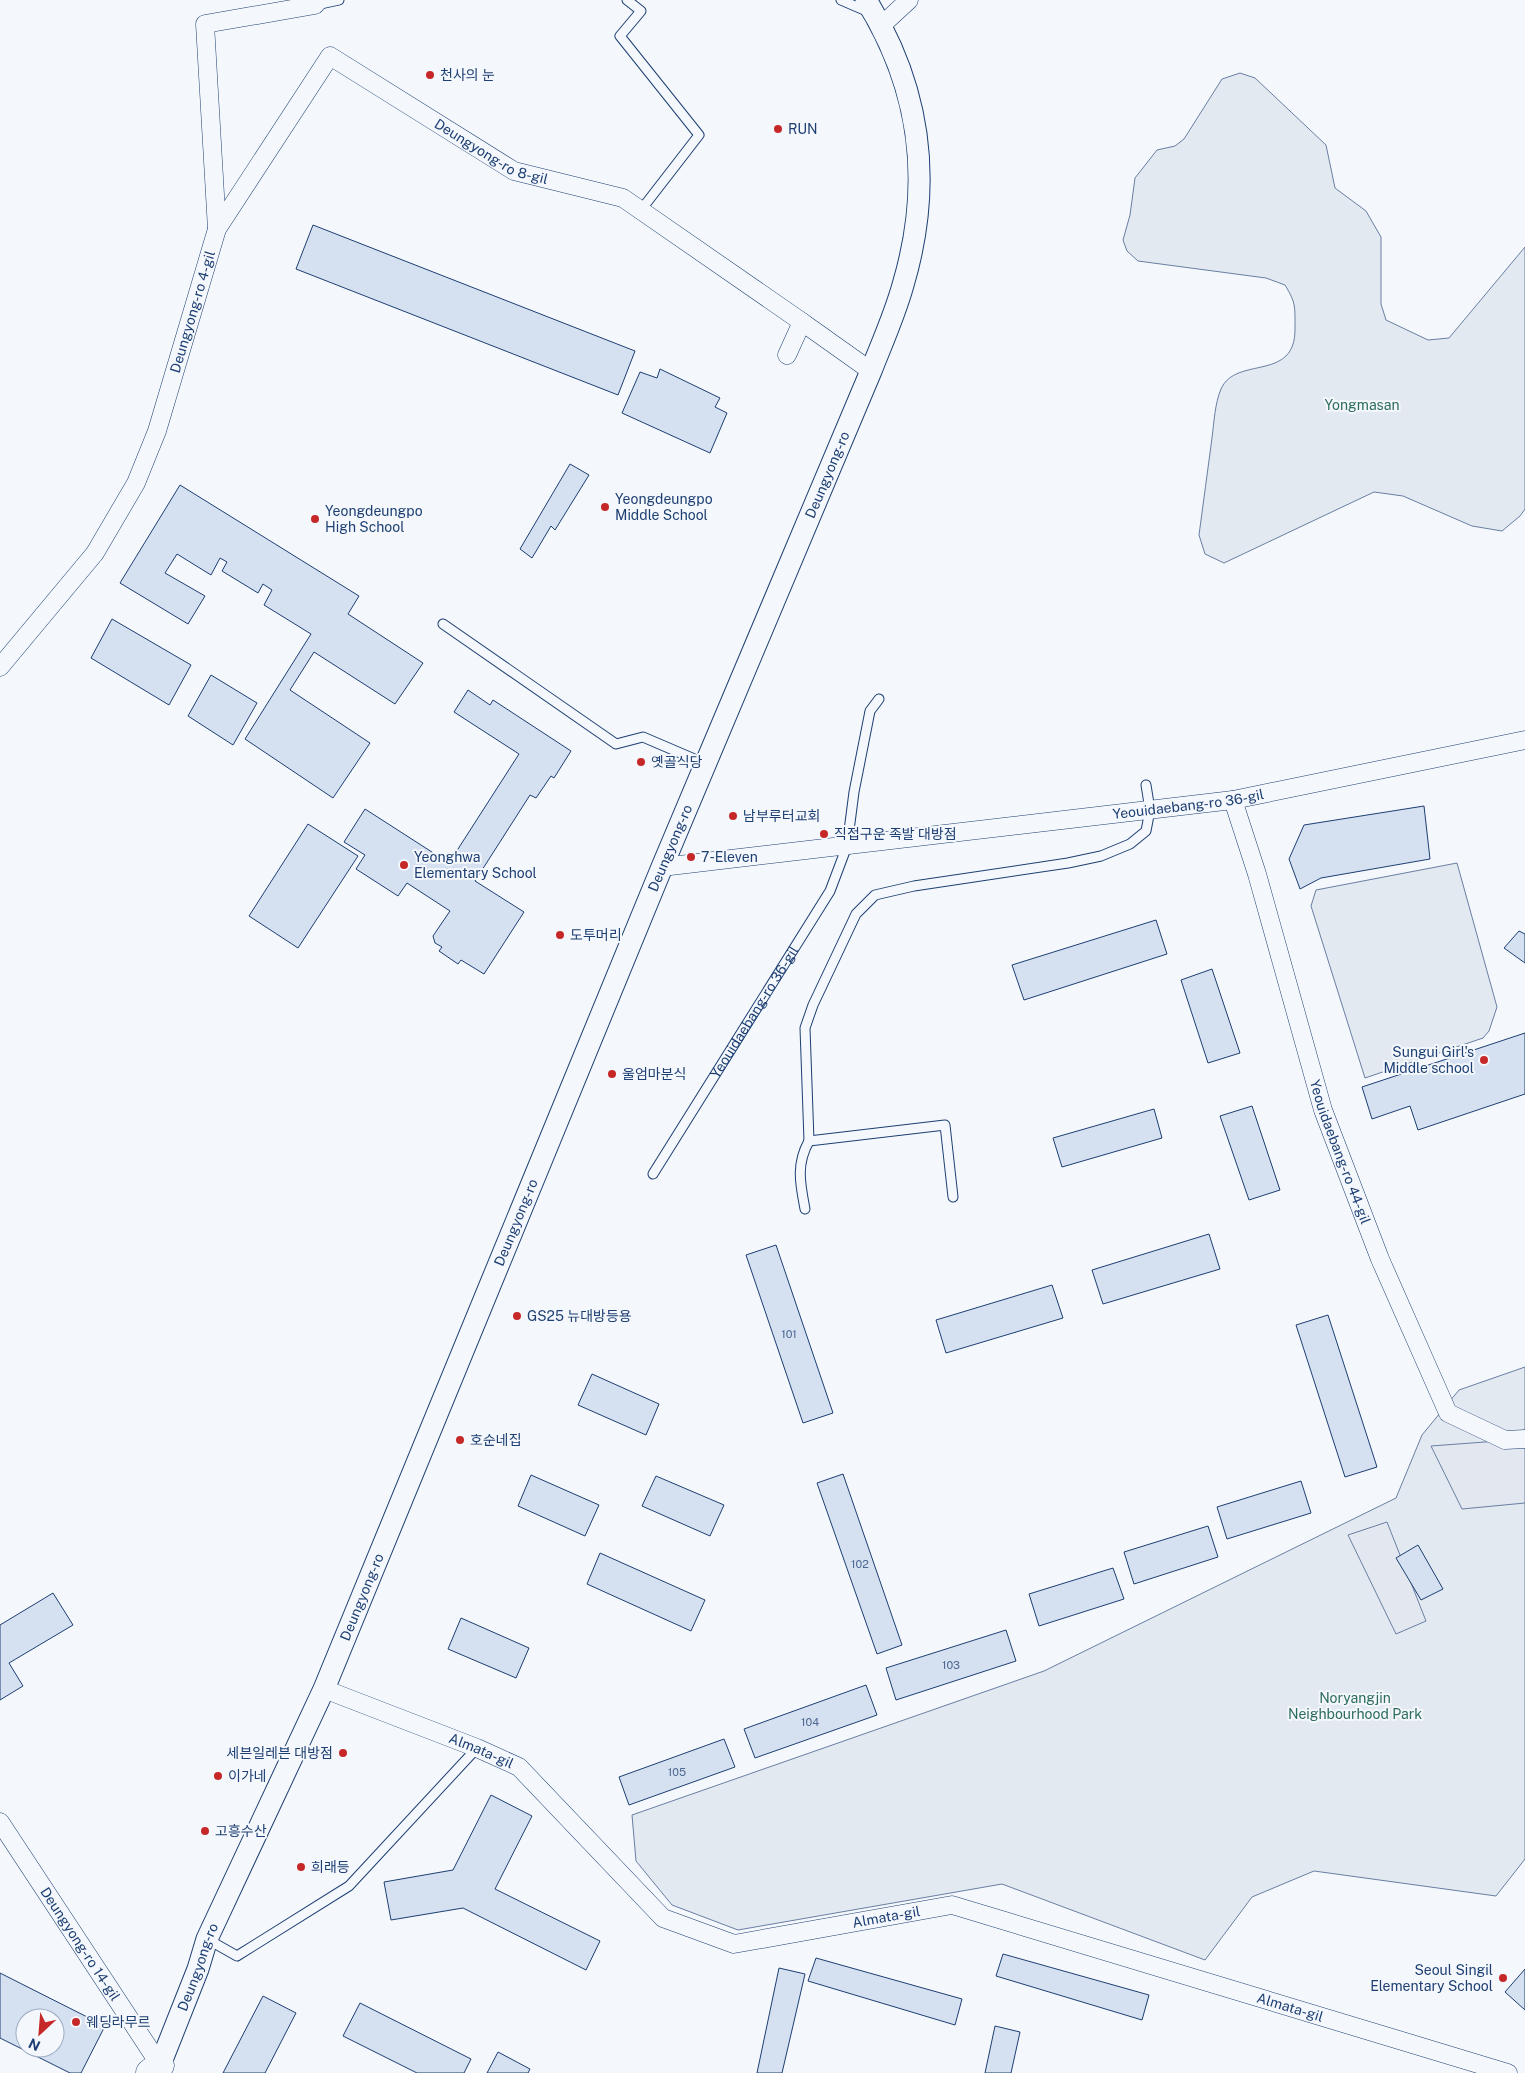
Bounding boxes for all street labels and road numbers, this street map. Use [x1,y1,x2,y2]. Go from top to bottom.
street label: Deungyong-ro 8-gil [432,115,550,187]
street label: Deungyong-ro 4-gil [167,249,218,375]
street label: Deungyong-ro [802,429,853,521]
street label: Yeouidaebang-ro 36-gil [1112,786,1265,822]
street label: Deungyong-ro [645,802,695,894]
street label: Yeouidaebang-ro 36-gil [707,943,802,1081]
street label: Yeouidaebang-ro 44-gil [1307,1078,1374,1226]
street label: Deungyong-ro [491,1176,541,1268]
street label: Deungyong-ro [337,1551,387,1643]
street label: Almata-gil [447,1730,516,1771]
street label: Deungyong-ro 14-gil [37,1884,123,2004]
street label: Almata-gil [851,1903,921,1931]
street label: Deungyong-ro [174,1920,221,2013]
street label: Almata-gil [1255,1990,1325,2025]

